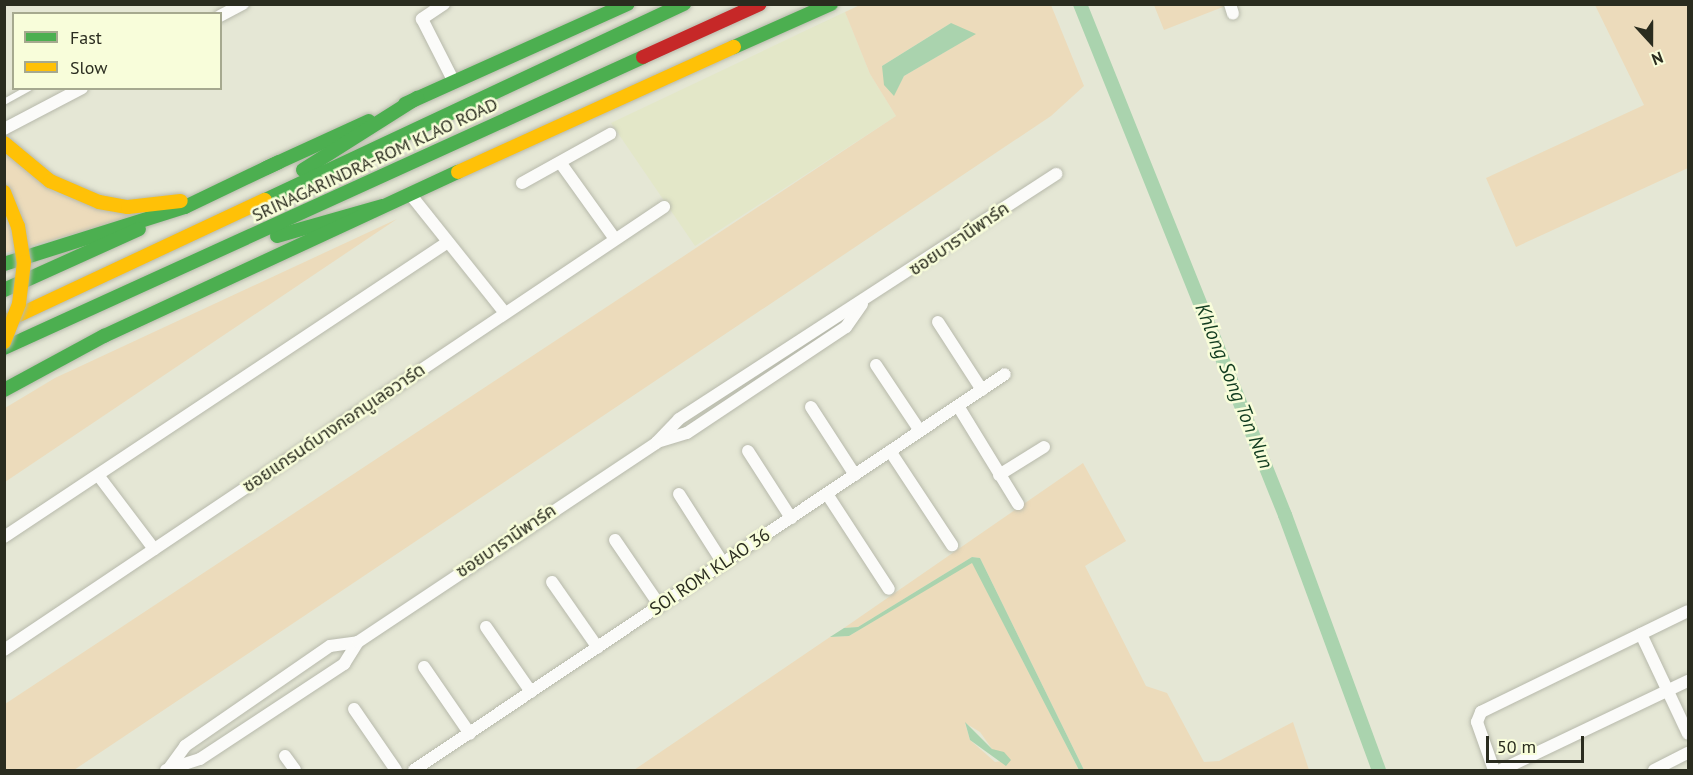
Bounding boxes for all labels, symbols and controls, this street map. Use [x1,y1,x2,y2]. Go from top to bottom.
legend [12,12,222,90]
north arrow [1621,12,1681,72]
text: Fast [70,26,102,49]
text: N [1649,48,1666,70]
text: Slow [70,56,108,79]
street label: SRINAGARINDRA-ROM KLAO ROAD [249,93,501,227]
street label: ซอยบารานีพาร์ค [905,198,1013,280]
water label: Khlong Song Ton Nun [1190,299,1278,473]
street label: ซอยแกรนด์บางกอกบูเลอวาร์ด [239,359,429,497]
street label: ซอยบารานีพาร์ค [452,500,560,582]
street label: SOI ROM KLAO 36 [646,524,774,620]
scale bar [1489,724,1586,762]
text: 50 m [1497,735,1536,758]

